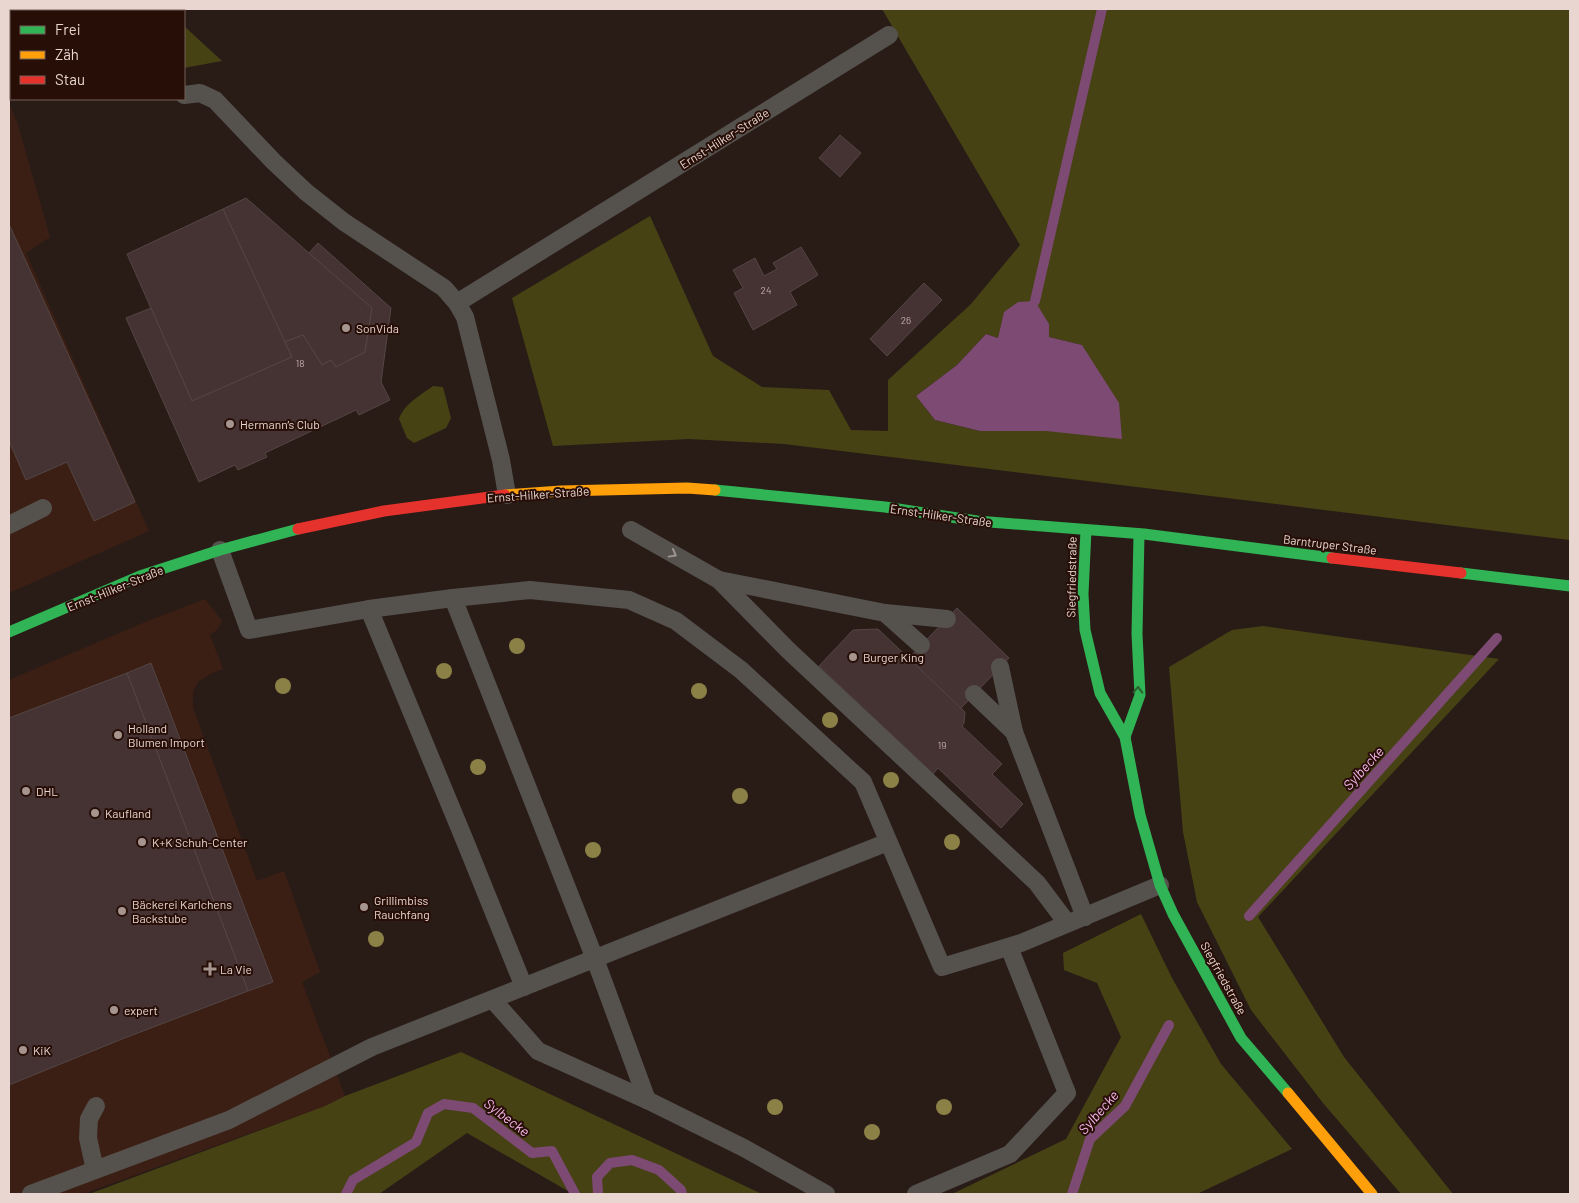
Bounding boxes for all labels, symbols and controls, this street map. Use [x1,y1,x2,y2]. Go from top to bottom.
legend [10,10,185,100]
text: Frei [55,20,81,38]
text: Zäh [55,45,79,63]
text: Stau [55,70,85,88]
street label: Ernst-Hilker-Straße [677,105,771,171]
house number: 24 [761,284,771,296]
house number: 26 [901,314,911,326]
place label: SonVida [356,321,399,335]
marker: SonVida [340,322,352,334]
house number: 18 [296,357,304,369]
place label: Hermann’s Club [240,417,320,431]
marker: Hermann’s Club [224,418,236,430]
street label: Ernst-Hilker-Straße [486,483,590,505]
street label: Ernst-Hilker-Straße [889,501,993,529]
street label: Barntruper Straße [1282,531,1378,557]
street label: Siegfriedstraße [1063,536,1079,618]
one-way arrow [668,548,677,558]
street label: Ernst-Hilker-Straße [65,562,165,614]
place label: Burger King [863,650,924,664]
marker: Burger King [847,651,859,663]
one-way arrow [1133,686,1144,694]
place label: Holland Blumen Import [128,721,205,749]
marker: Holland Blumen Import [112,729,124,741]
house number: 19 [938,739,946,751]
water label: Sylbecke [1339,743,1387,793]
place label: DHL [36,784,58,798]
marker: DHL [20,785,32,797]
place label: Kaufland [105,806,151,820]
marker: Kaufland [89,807,101,819]
place label: K+K Schuh-Center [152,835,248,849]
marker: K+K Schuh-Center [136,836,148,848]
place label: Grillimbiss Rauchfang [374,893,430,921]
place label: Bäckerei Karlchens Backstube [132,897,232,925]
marker: Grillimbiss Rauchfang [358,901,370,913]
marker: Bäckerei Karlchens Backstube [116,905,128,917]
street label: Siegfriedstraße [1198,939,1250,1017]
place label: La Vie [220,962,252,976]
marker: La Vie [204,963,216,975]
place label: expert [124,1003,158,1017]
marker: expert [108,1004,120,1016]
place label: KiK [33,1043,51,1057]
marker: KiK [17,1044,29,1056]
water label: Sylbecke [1074,1087,1122,1137]
water label: Sylbecke [481,1094,533,1140]

